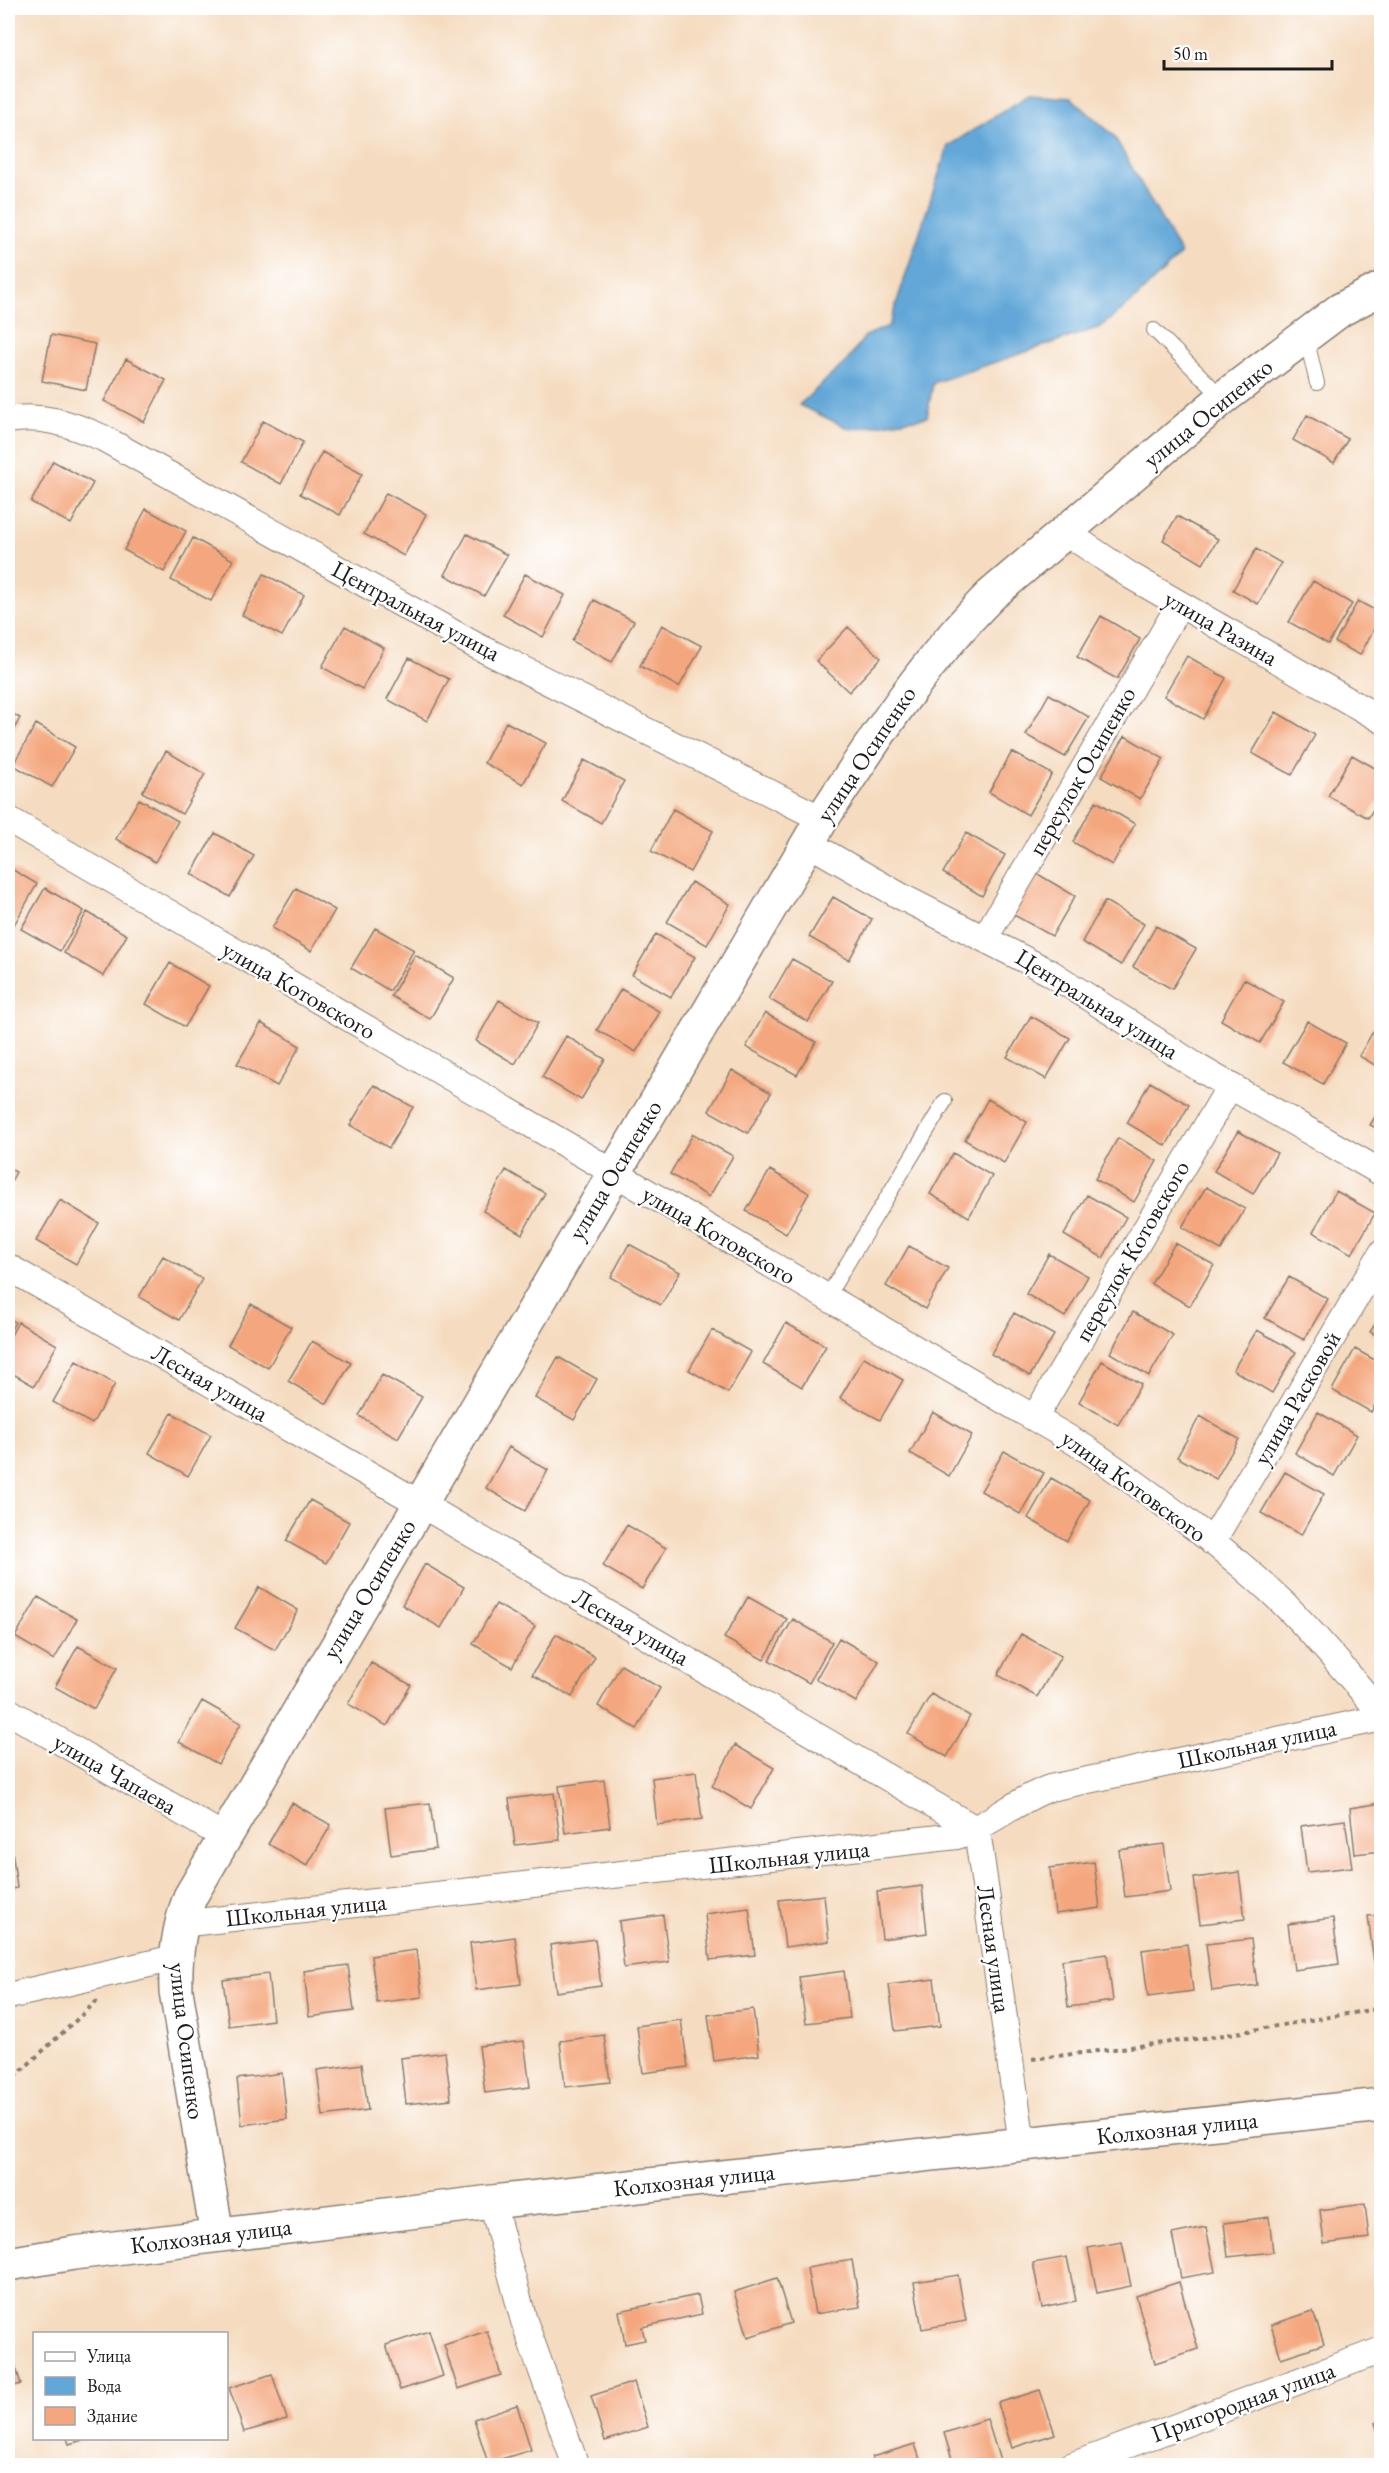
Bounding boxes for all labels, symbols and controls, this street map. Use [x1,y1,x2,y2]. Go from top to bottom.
scale bar [1164,33,1332,71]
text: 50 m [1173,42,1208,65]
street label: улица Осипенко [1137,351,1279,474]
street label: Центральная улица [327,553,506,668]
street label: улица Разина [1159,583,1284,673]
street label: улица Осипенко [809,679,923,828]
street label: переулок Осипенко [1021,681,1143,861]
street label: улица Котовского [217,933,382,1046]
street label: Центральная улица [1010,941,1185,1066]
street label: улица Осипенко [561,1094,669,1245]
street label: переулок Котовского [1067,1154,1196,1347]
street label: улица Котовского [637,1178,802,1291]
street label: улица Расковой [1246,1325,1348,1470]
street label: Лесная улица [147,1337,274,1429]
street label: улица Котовского [1055,1422,1213,1549]
street label: улица Осипенко [315,1513,423,1664]
street label: Лесная улица [568,1581,695,1673]
street label: Школьная улица [1175,1711,1340,1775]
street label: улица Чапаева [48,1726,183,1822]
street label: Школьная улица [707,1833,871,1880]
street label: Лесная улица [970,1883,1019,2015]
street label: Школьная улица [224,1886,388,1933]
street label: улица Осипенко [162,1961,213,2121]
street label: Колхозная улица [1095,2104,1260,2151]
street label: Колхозная улица [612,2156,777,2203]
street label: Колхозная улица [129,2210,294,2261]
legend [33,2332,228,2440]
text: Улица [86,2344,132,2367]
street label: Пригородная улица [1147,2354,1340,2449]
text: Вода [87,2374,122,2397]
text: Здание [87,2404,137,2427]

